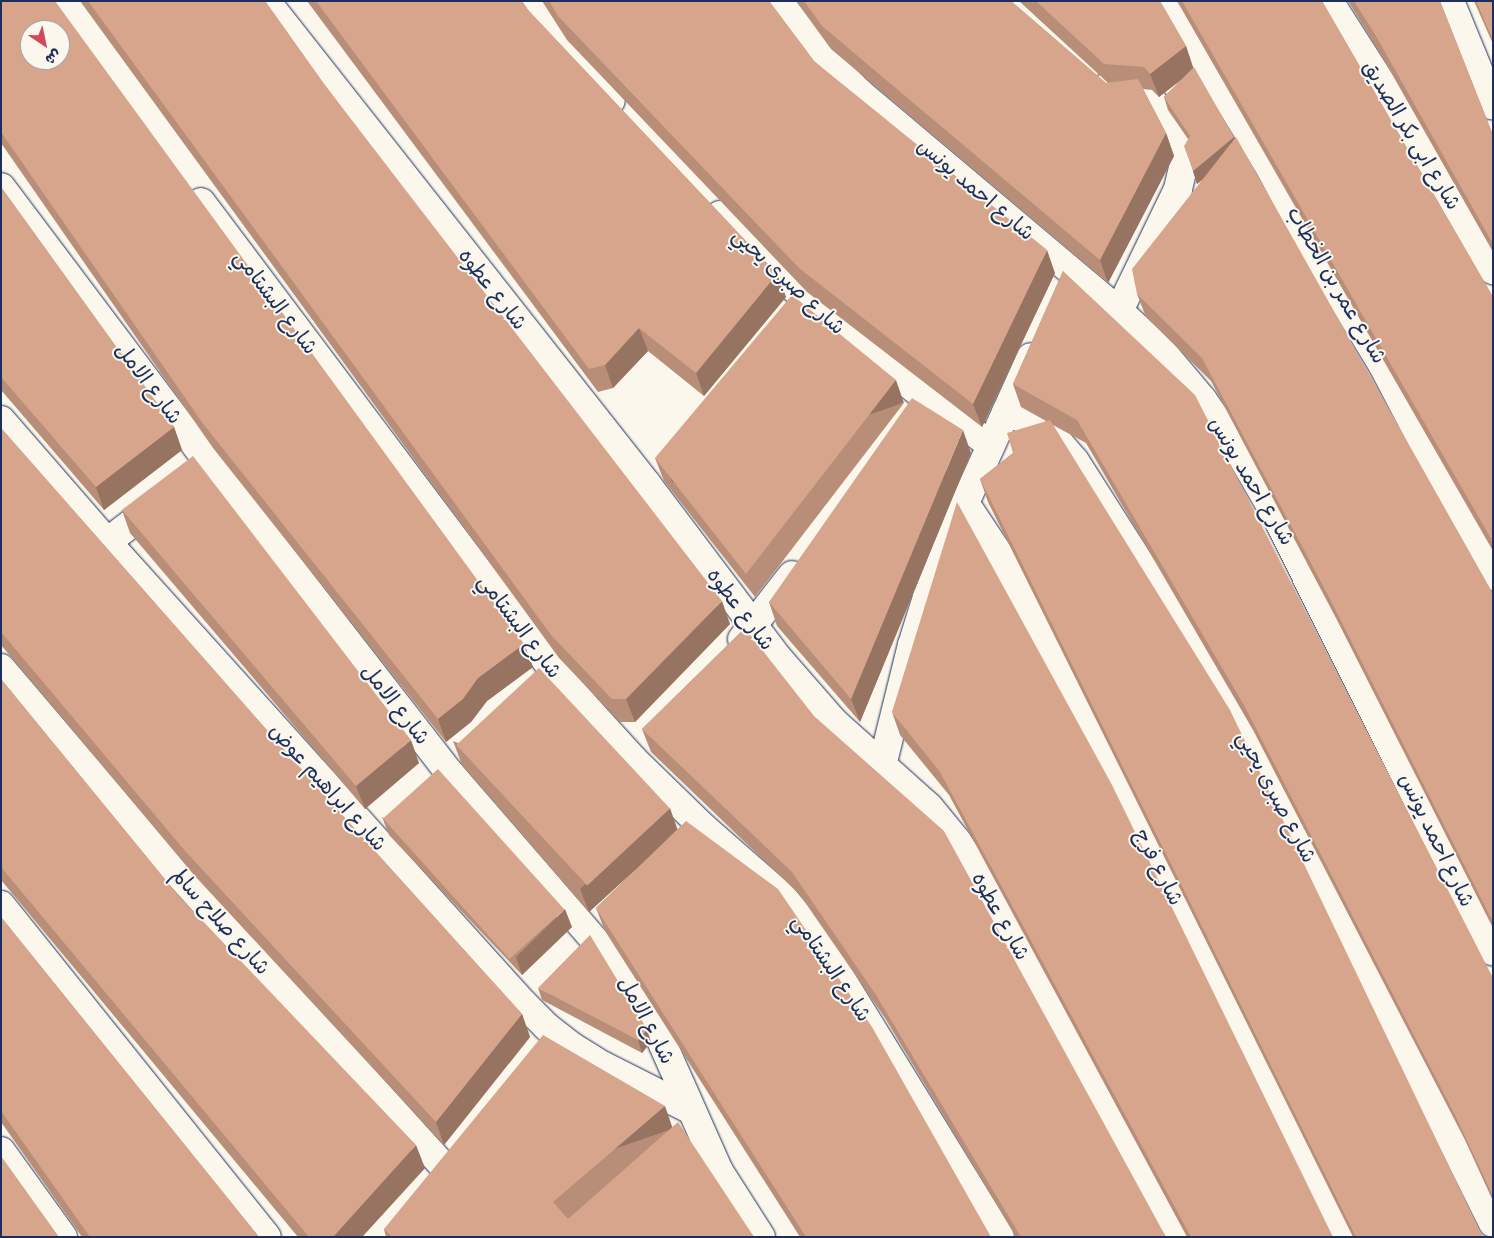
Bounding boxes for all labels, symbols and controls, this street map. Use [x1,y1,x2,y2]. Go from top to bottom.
north arrow [20,20,70,70]
text: ش [42,46,64,68]
street label: شارع ابى بكر الصديق [1357,56,1467,214]
street label: شارع احمد يونس [912,133,1040,245]
street label: شارع عمر بن الخطاب [1282,202,1392,368]
street label: شارع صبرى يحيي [727,222,851,340]
street label: شارع عطوه [453,243,533,335]
street label: شارع البشتامي [229,245,323,359]
street label: شارع الامل [110,337,188,429]
street label: شارع احمد يونس [1204,412,1300,550]
street label: شارع عطوه [702,563,780,655]
street label: شارع البشتامي [473,569,567,683]
street label: شارع الامل [357,659,435,749]
street label: شارع ابراهيم عوض [264,718,392,856]
street label: شارع صبرى يحيي [1232,727,1322,867]
street label: شارع احمد يونس [1394,769,1480,911]
street label: شارع فرج [1129,824,1189,910]
street label: شارع صلاح سالم [166,862,276,980]
street label: شارع عطوه [967,868,1035,964]
street label: شارع البشتامي [787,910,877,1026]
street label: شارع الامل [613,972,681,1068]

